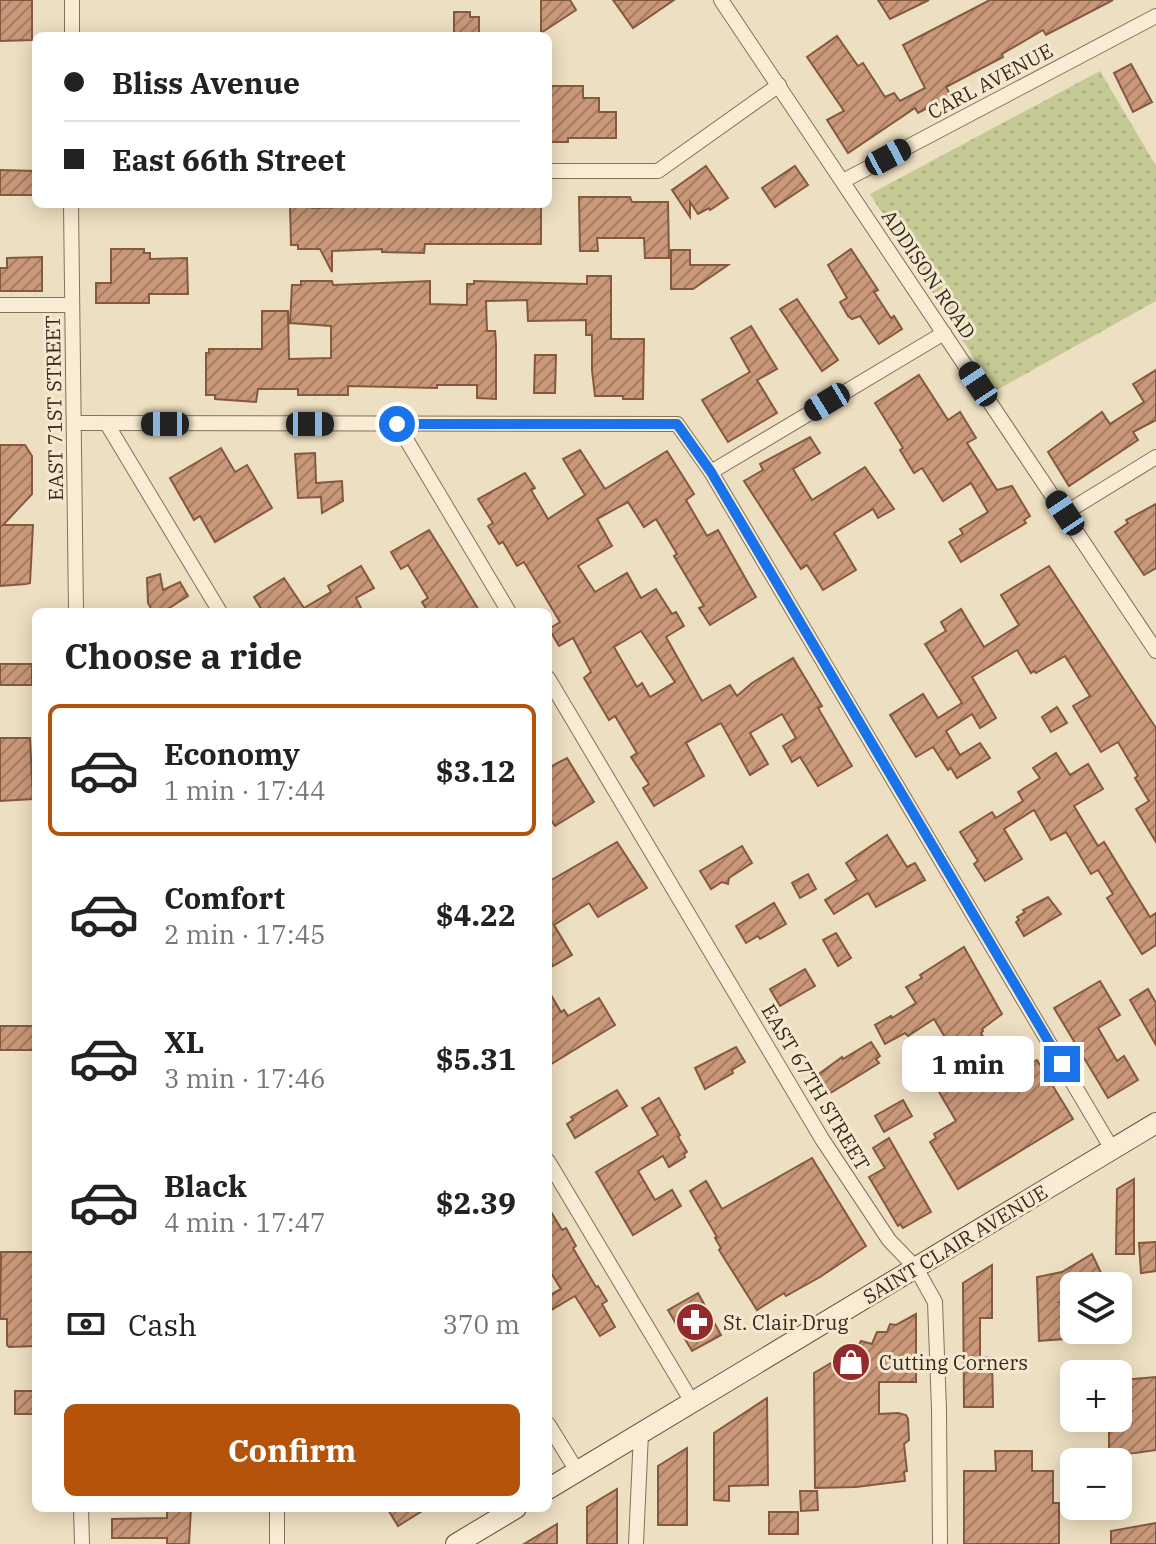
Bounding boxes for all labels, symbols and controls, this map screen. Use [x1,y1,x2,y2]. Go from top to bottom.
street label: CARL AVENUE [923,37,1057,125]
text: Bliss Avenue [112,63,300,102]
car [861,135,915,179]
text: East 66th Street [112,140,346,179]
street label: ADDISON ROAD [876,204,982,344]
street label: EAST 71ST STREET [39,315,69,501]
car [955,357,1001,411]
car [800,379,854,425]
route start [379,406,415,442]
car [141,412,189,436]
car [286,412,334,436]
car [1042,486,1088,540]
text: Choose a ride [64,632,303,679]
icon: car [68,734,140,806]
text: Economy [164,734,300,773]
text: $3.12 [436,751,516,790]
text: 1 min · 17:44 [164,773,326,807]
icon: car [68,878,140,950]
text: Comfort [164,878,285,917]
text: $4.22 [436,895,516,934]
text: 2 min · 17:45 [164,917,326,951]
street label: EAST 67TH STREET [756,999,876,1175]
icon: car [68,1022,140,1094]
text: XL [164,1022,204,1061]
callout: 1 min [902,1036,1034,1092]
text: $5.31 [436,1039,516,1078]
route end [1044,1046,1080,1082]
text: 1 min [932,1047,1004,1081]
text: 3 min · 17:46 [164,1061,326,1095]
icon: car [68,1166,140,1238]
text: Black [164,1166,247,1205]
street label: SAINT CLAIR AVENUE [858,1178,1052,1310]
text: $2.39 [436,1183,516,1222]
text: 4 min · 17:47 [164,1205,326,1239]
map controls [1060,1272,1132,1520]
button: layers [1060,1272,1132,1344]
pharmacy icon: St. Clair Drug [674,1301,716,1343]
icon: cash [64,1302,108,1346]
text: Cash [128,1305,197,1344]
text: 370 m [442,1307,520,1341]
place label: St. Clair Drug [723,1309,848,1336]
shop icon: Cutting Corners [830,1341,872,1383]
place label: Cutting Corners [879,1349,1028,1376]
button: + [1060,1360,1132,1432]
button: Confirm [64,1404,520,1496]
button: − [1060,1448,1132,1520]

